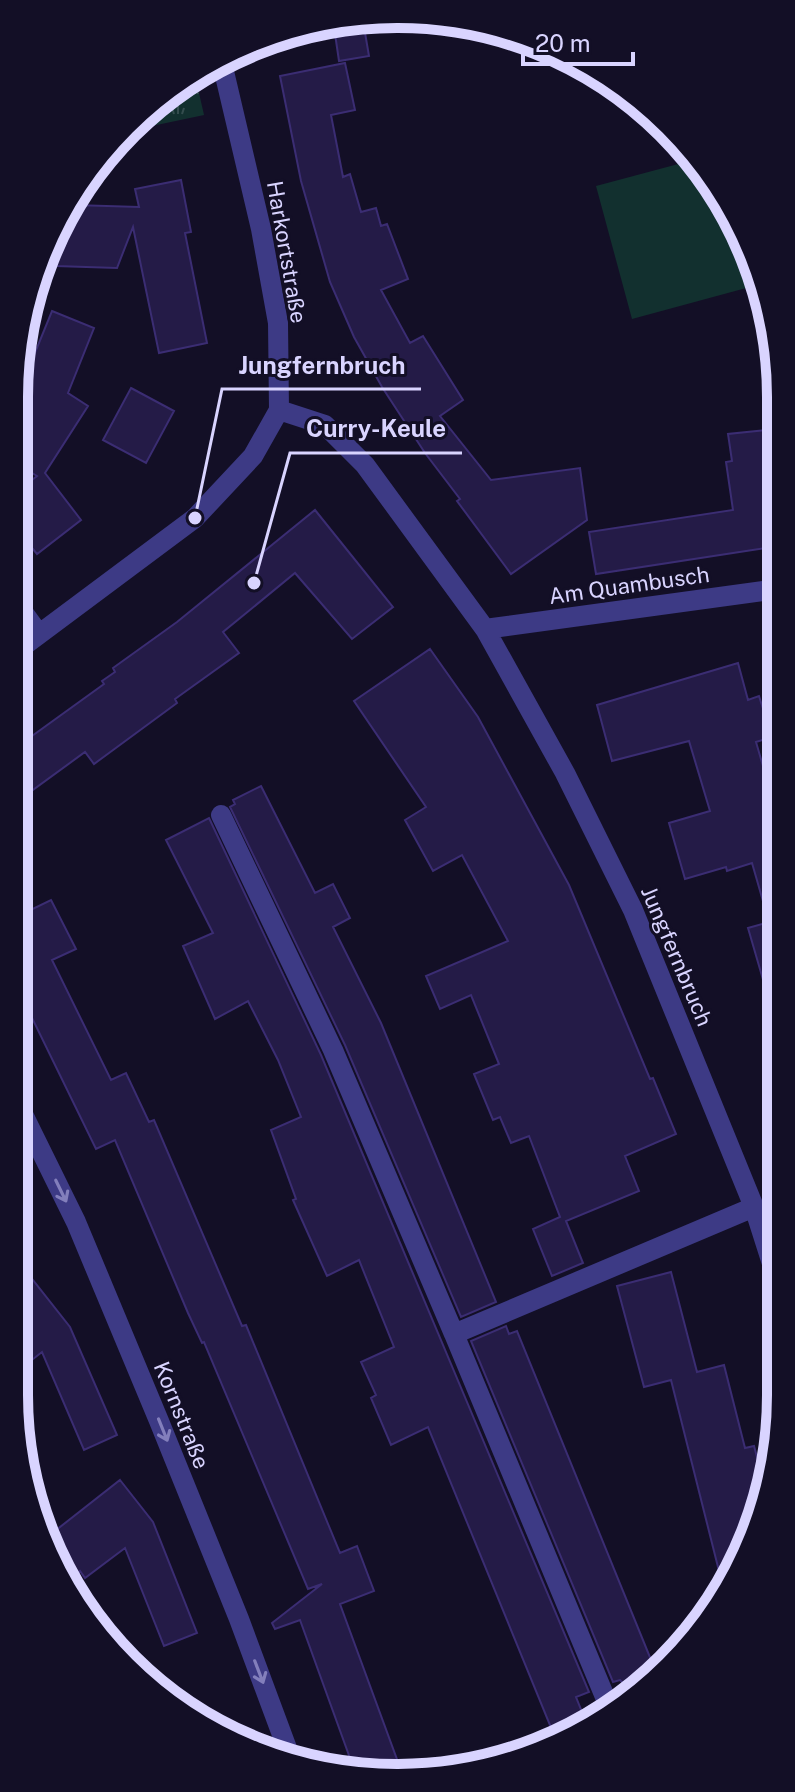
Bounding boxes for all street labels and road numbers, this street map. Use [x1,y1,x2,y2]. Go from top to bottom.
street label: Harkortstraße [262,179,312,325]
street label: Am Quambusch [547,561,711,609]
street label: Jungfernbruch [636,882,718,1030]
street label: Kornstraße [149,1358,215,1472]

